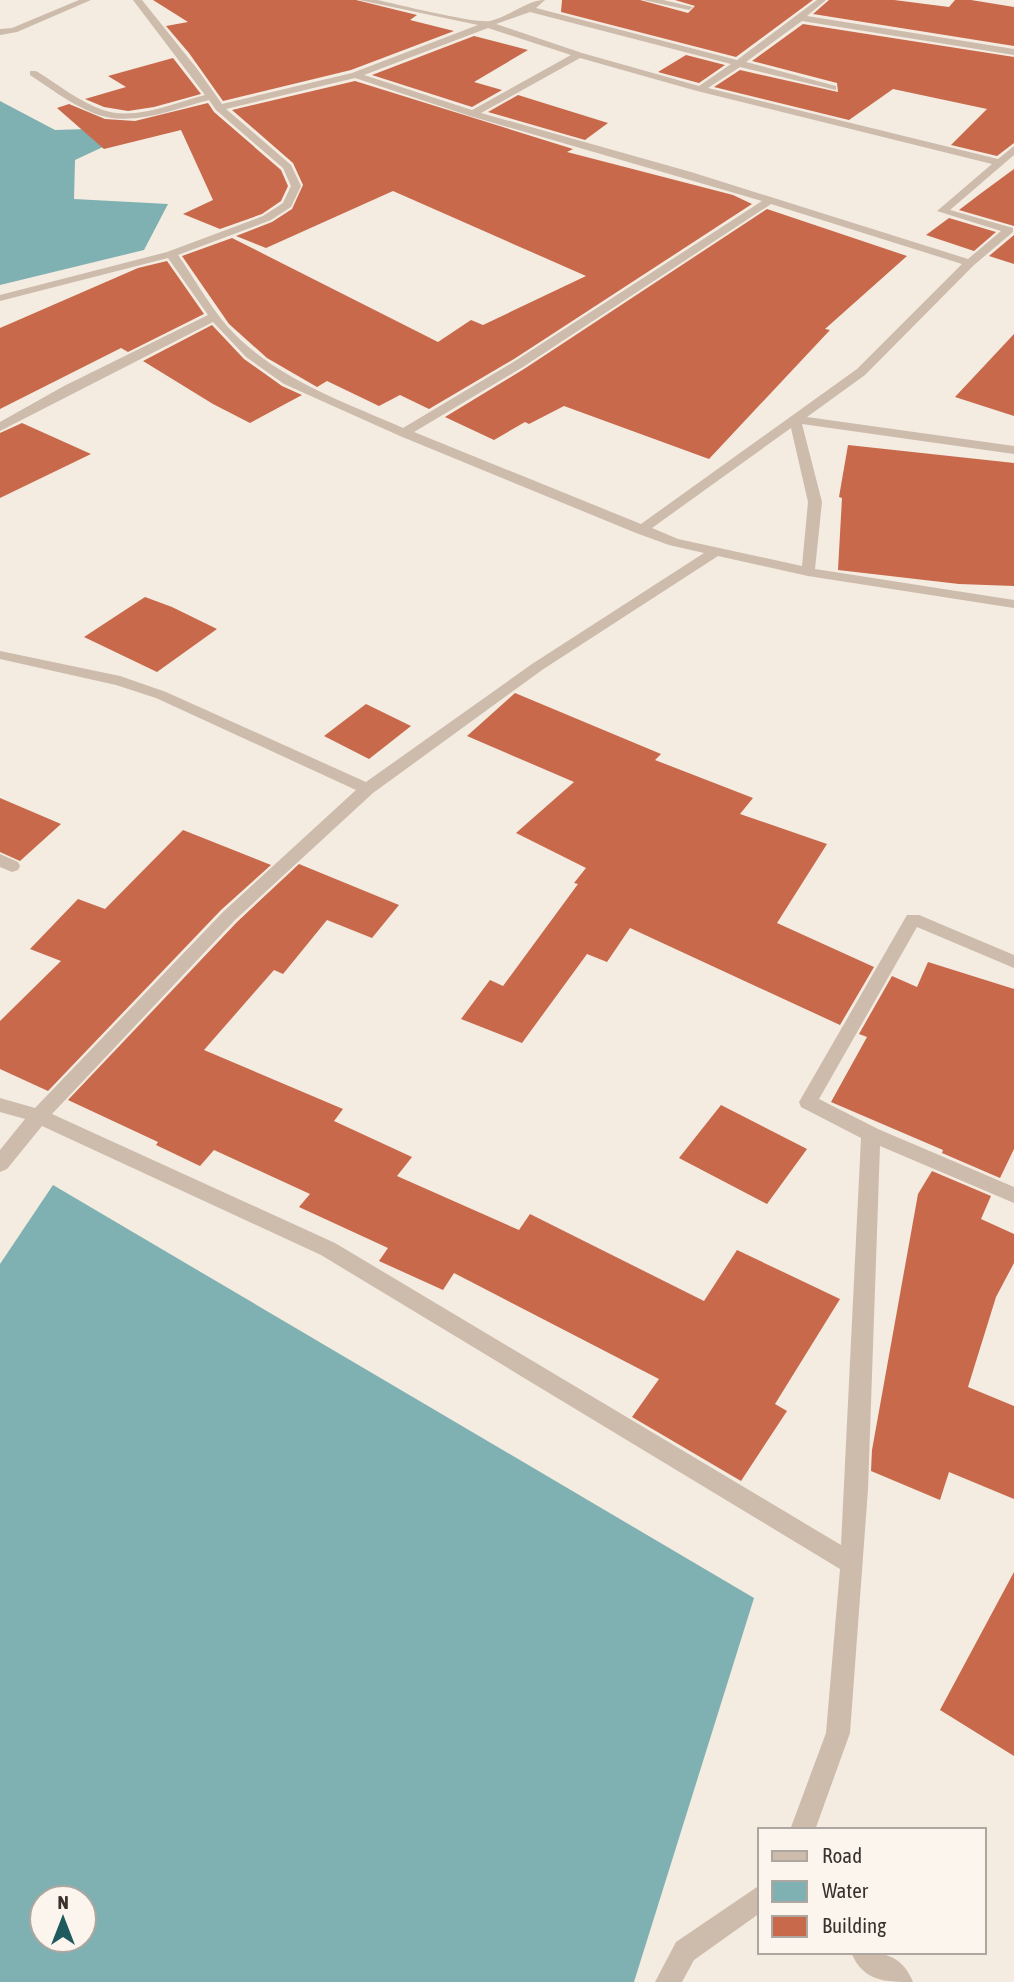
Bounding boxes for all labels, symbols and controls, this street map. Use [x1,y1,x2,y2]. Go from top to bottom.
legend [758,1828,986,1954]
text: Road [822,1843,862,1867]
text: Water [822,1878,869,1902]
north arrow [28,1884,98,1954]
text: N [57,1891,69,1913]
text: Building [822,1913,886,1937]

